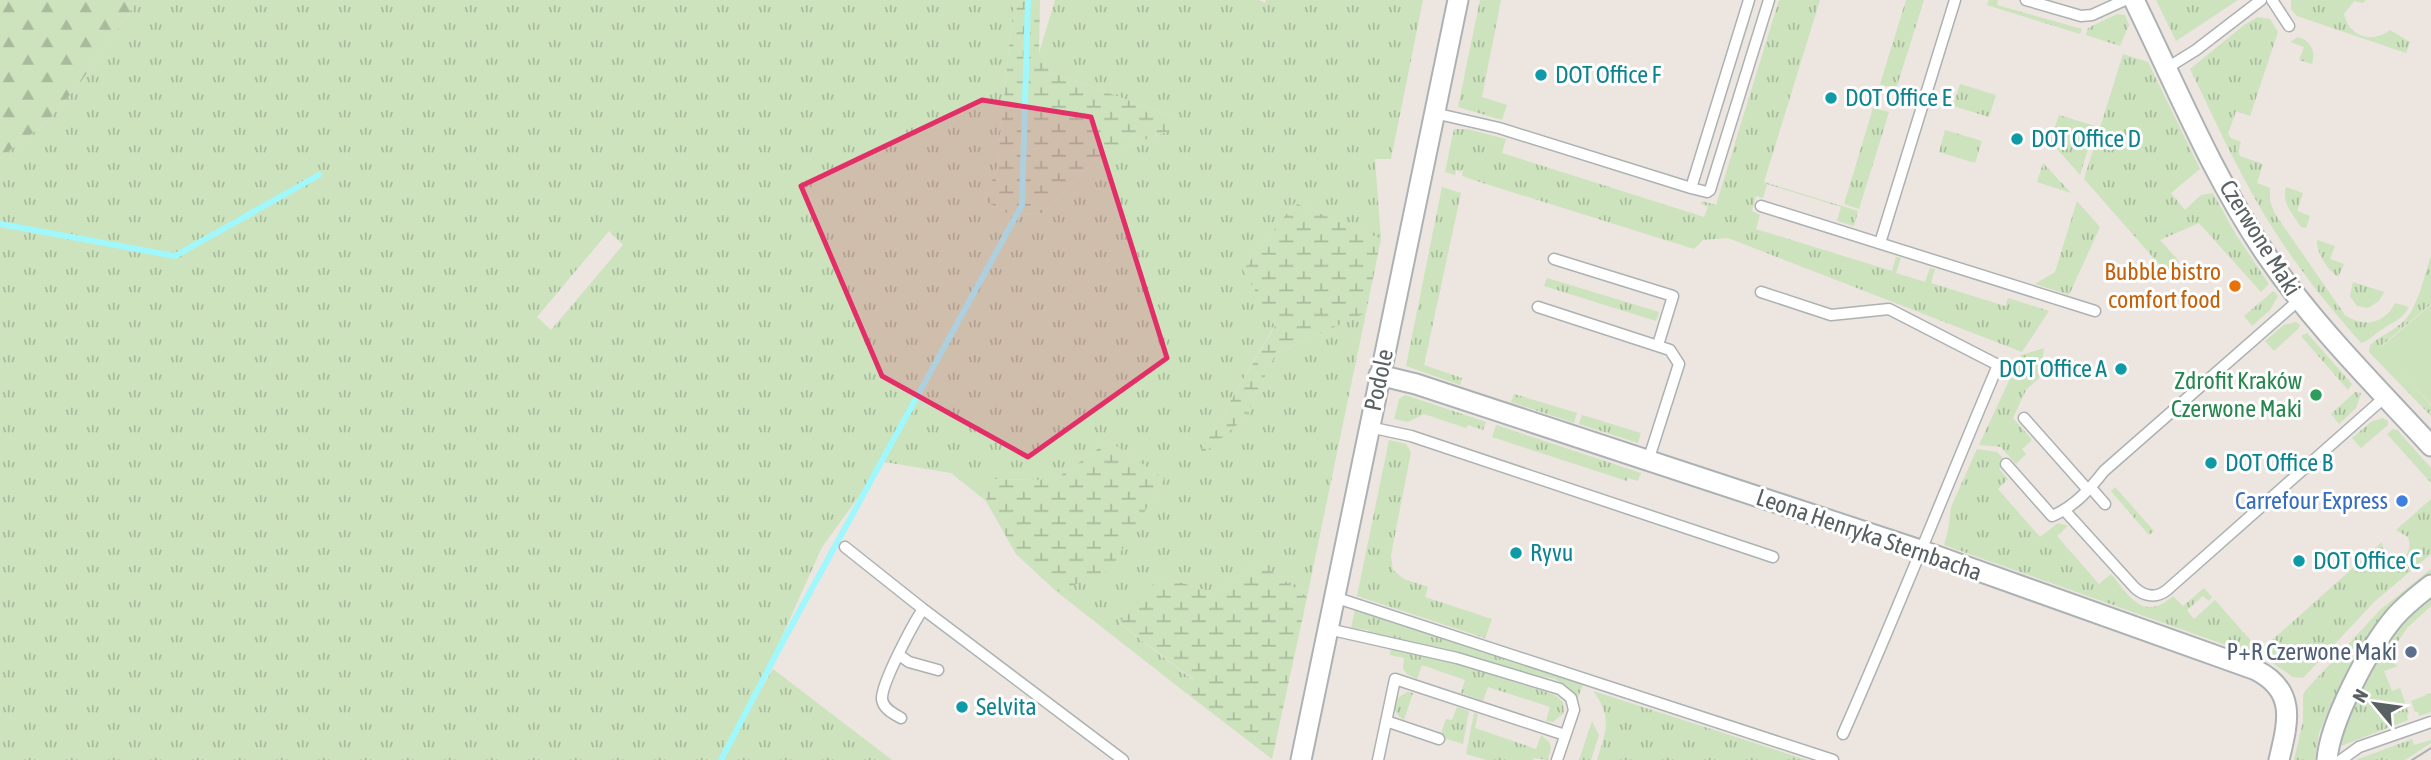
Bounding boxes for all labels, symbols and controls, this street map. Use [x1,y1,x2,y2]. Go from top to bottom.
place label: DOT Office F [1555,61,1661,88]
marker: DOT Office F [1533,67,1549,83]
place label: DOT Office E [1845,84,1952,111]
marker: DOT Office E [1823,90,1839,106]
place label: DOT Office D [2031,125,2141,152]
marker: DOT Office D [2009,131,2025,147]
street label: Czerwone Maki [2214,175,2307,300]
place label: Bubble bistro comfort food [2104,258,2221,313]
marker: Bubble bistro comfort food [2227,278,2243,294]
street label: Podole [1359,347,1398,413]
place label: DOT Office A [1999,355,2107,382]
marker: DOT Office A [2113,361,2129,377]
place label: Zdrofit Kraków Czerwone Maki [2171,367,2302,422]
marker: Zdrofit Kraków Czerwone Maki [2308,387,2324,403]
place label: DOT Office B [2225,449,2333,476]
marker: DOT Office B [2203,455,2219,471]
street label: Leona Henryka Sternbacha [1753,483,1985,586]
place label: Carrefour Express [2235,487,2388,514]
marker: Carrefour Express [2394,493,2410,509]
place label: Ryvu [1530,539,1573,566]
marker: Ryvu [1508,545,1524,561]
place label: DOT Office C [2313,547,2420,574]
marker: DOT Office C [2291,553,2307,569]
place label: P+R Czerwone Maki [2227,638,2397,665]
marker: P+R Czerwone Maki [2403,644,2419,660]
north arrow [2340,669,2410,739]
text: N [2348,686,2372,706]
place label: Selvita [976,693,1037,720]
marker: Selvita [954,699,970,715]

